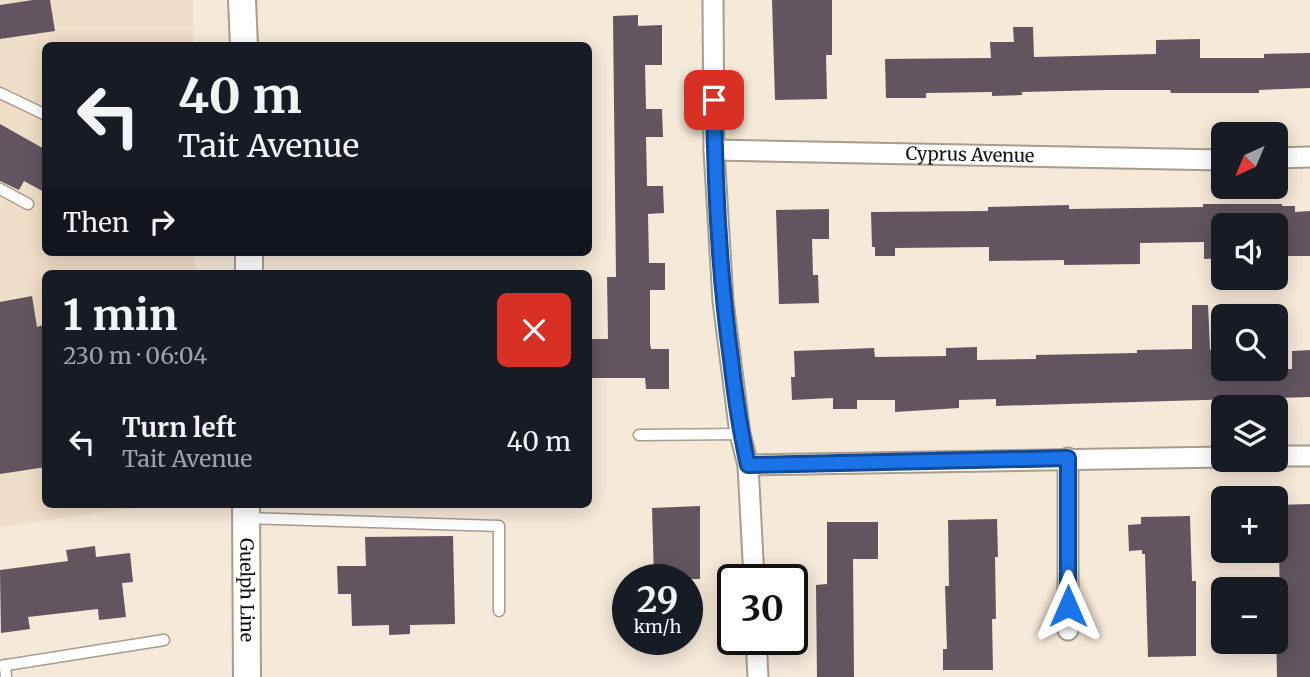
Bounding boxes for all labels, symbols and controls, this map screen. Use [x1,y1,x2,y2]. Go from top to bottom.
text: 40 m [178,65,302,126]
icon: left [63,70,154,161]
pin [684,70,744,130]
icon: arrive [695,81,733,119]
north arrow [1211,122,1288,200]
map controls [1211,122,1288,654]
text: Tait Avenue [178,126,359,166]
street label: Cyprus Avenue [905,142,1035,167]
icon: right [143,203,181,241]
text: Then [63,206,129,239]
button: sound [1211,213,1288,290]
text: 1 min [63,289,177,341]
button: close [497,293,571,367]
button: search [1211,304,1288,381]
text: 230 m · 06:04 [63,341,207,370]
button: layers [1211,395,1288,472]
text: Turn left [122,411,236,444]
icon: left [63,423,101,461]
text: 40 m [507,425,571,458]
text: Tait Avenue [122,444,252,473]
button: + [1211,486,1288,563]
street label: Guelph Line [235,538,259,642]
speed limit sign: 30 [717,564,808,655]
position arrow [1031,569,1105,643]
button: − [1211,577,1288,654]
text: 29 [637,578,678,622]
text: km/h [634,615,681,638]

